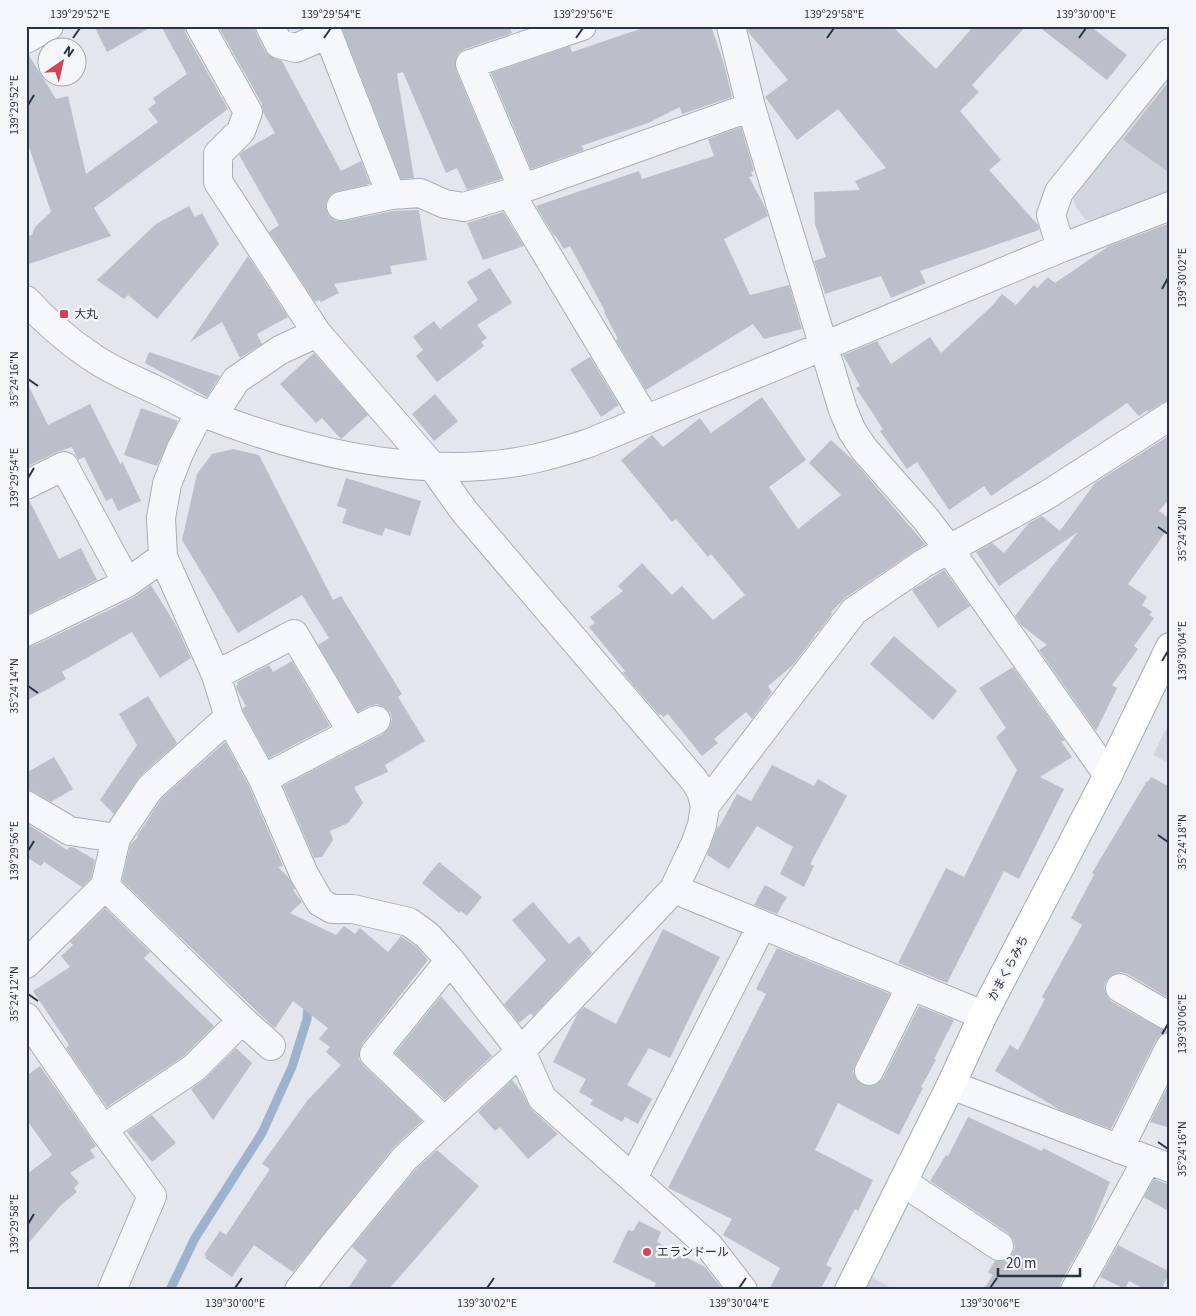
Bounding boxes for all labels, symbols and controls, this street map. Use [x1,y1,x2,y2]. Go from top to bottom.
text: 139°29'52"E [50,6,110,23]
text: 139°29'54"E [301,6,361,23]
text: 139°29'56"E [553,6,613,23]
text: 139°29'58"E [804,6,864,23]
text: 139°30'00"E [1056,6,1116,23]
north arrow [38,38,88,88]
text: N [59,41,78,63]
text: 139°29'52"E [6,75,23,135]
text: 139°30'02"E [1174,248,1191,308]
place label: 大丸 [74,306,98,323]
marker: 大丸 [58,308,70,320]
text: 35°24'16"N [6,351,23,407]
text: 139°29'54"E [6,448,23,508]
text: 35°24'20"N [1174,506,1191,562]
text: 139°30'04"E [1174,621,1191,681]
text: 35°24'14"N [6,658,23,714]
text: 35°24'18"N [1174,814,1191,870]
text: 139°29'56"E [6,821,23,881]
street label: かまくらみち [984,932,1033,1004]
text: 35°24'12"N [6,966,23,1022]
text: 139°30'06"E [1174,994,1191,1054]
text: 35°24'16"N [1174,1121,1191,1177]
text: 139°29'58"E [6,1194,23,1254]
place label: エランドール [657,1244,729,1261]
marker: エランドール [641,1246,653,1258]
scale bar [998,1246,1081,1278]
text: 20 m [1006,1253,1036,1274]
text: 139°30'00"E [205,1295,265,1312]
text: 139°30'02"E [457,1295,517,1312]
text: 139°30'04"E [709,1295,769,1312]
text: 139°30'06"E [960,1295,1020,1312]

